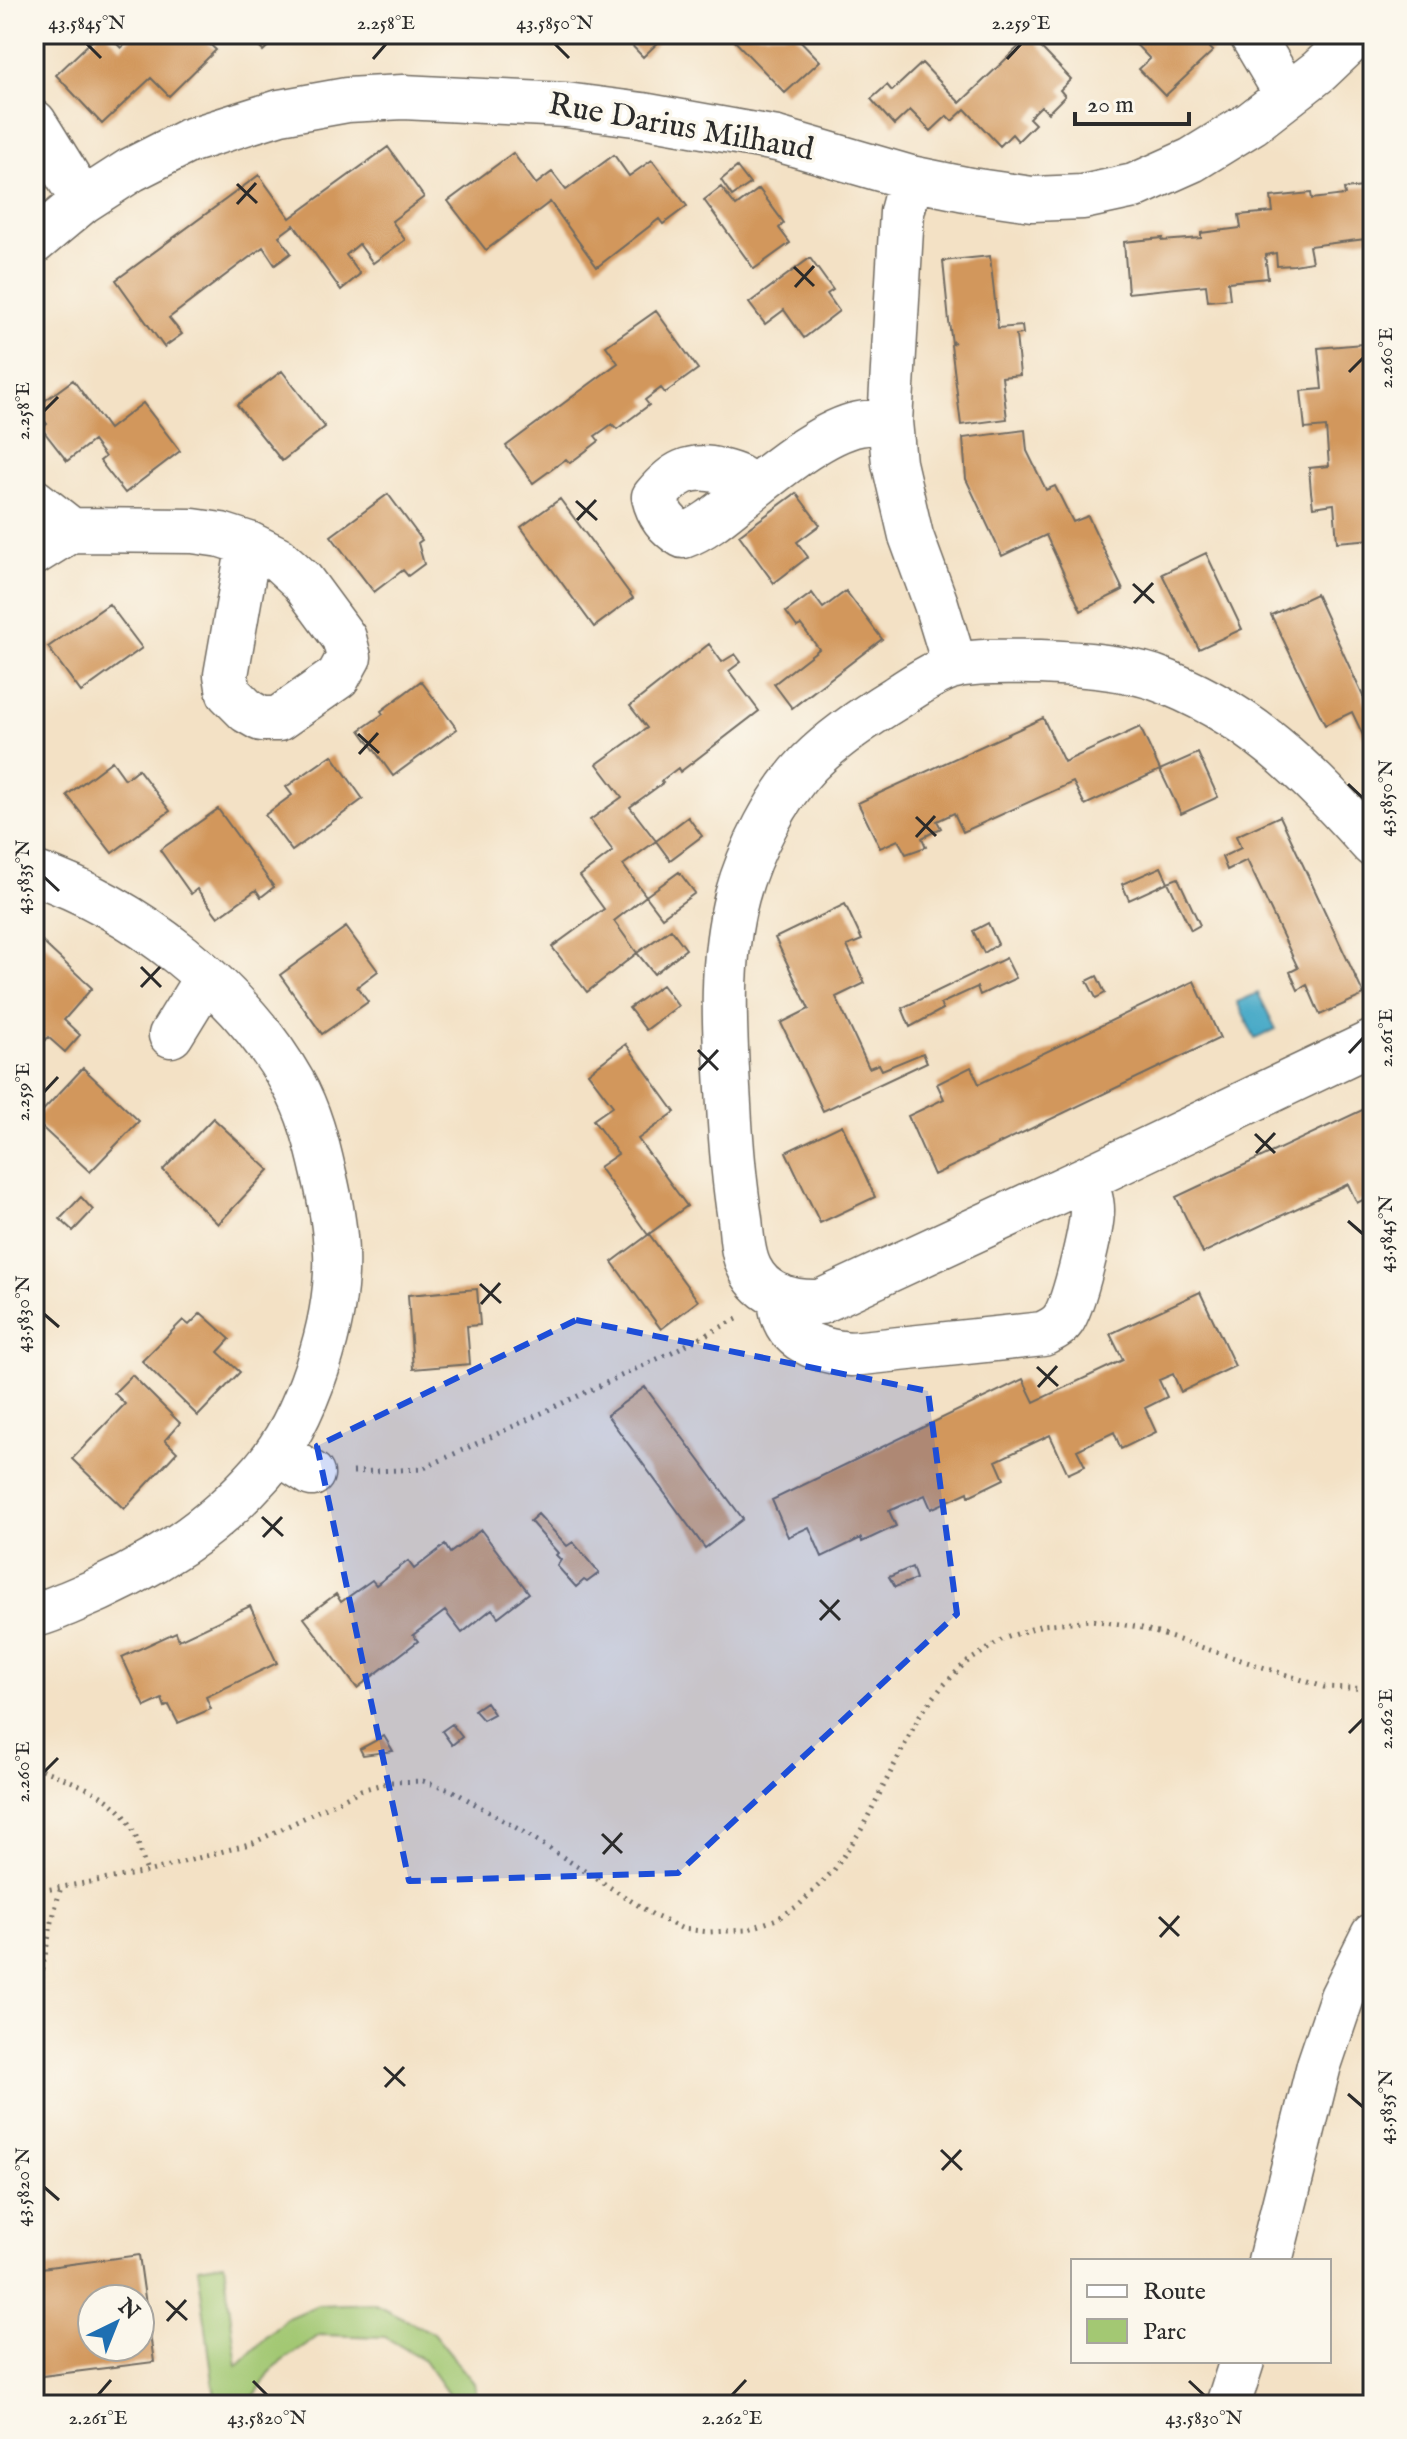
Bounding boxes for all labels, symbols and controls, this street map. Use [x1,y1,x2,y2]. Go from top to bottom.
text: 43.5845°N [48,11,126,36]
text: 2.258°E [357,11,415,36]
text: 43.5850°N [516,11,594,36]
text: 2.259°E [991,11,1051,36]
scale bar [1075,76,1189,126]
street label: Rue Darius Milhaud [545,84,818,172]
text: 20 m [1087,90,1134,121]
text: 2.260°E [1374,327,1399,389]
text: 2.258°E [11,382,36,440]
text: 43.5850°N [1374,759,1399,837]
text: 43.5835°N [11,839,36,915]
text: 2.261°E [1374,1008,1399,1068]
text: 2.259°E [11,1062,36,1122]
text: 43.5845°N [1374,1195,1399,1273]
text: 43.5830°N [11,1275,36,1353]
text: 2.262°E [1374,1688,1399,1750]
text: 2.260°E [11,1741,36,1803]
text: 43.5835°N [1374,2069,1399,2145]
text: 43.5820°N [11,2147,36,2227]
legend [1071,2259,1331,2363]
text: Route [1143,2277,1206,2308]
north arrow [76,2283,156,2363]
text: N [111,2292,145,2327]
text: Parc [1143,2317,1186,2348]
text: 2.261°E [68,2406,128,2431]
text: 43.5820°N [227,2406,307,2431]
text: 2.262°E [701,2406,763,2431]
text: 43.5830°N [1165,2406,1243,2431]

